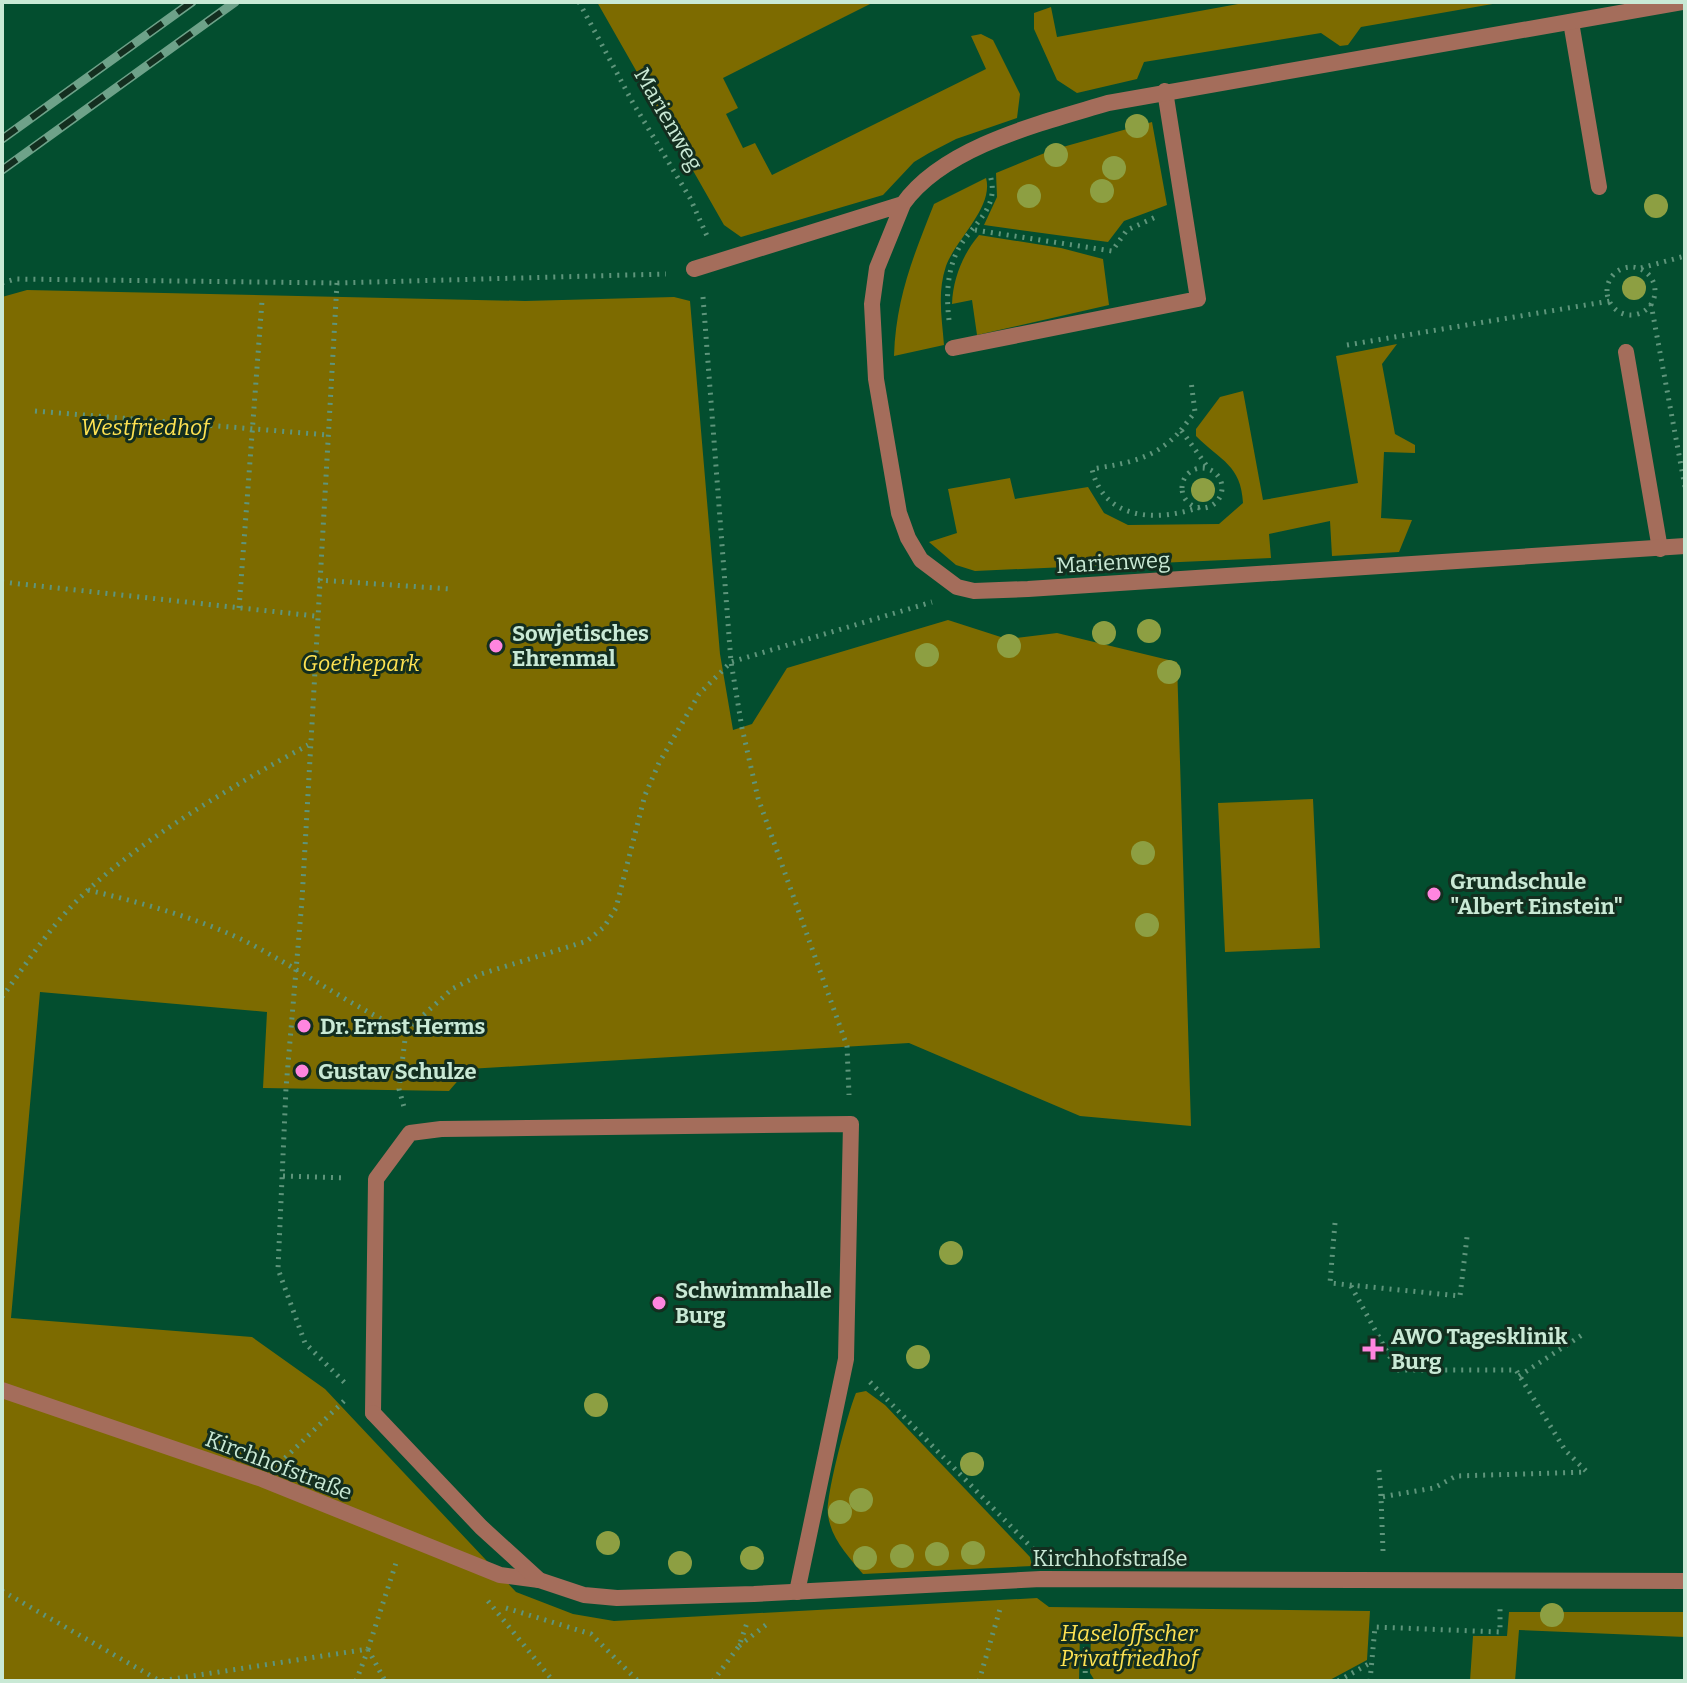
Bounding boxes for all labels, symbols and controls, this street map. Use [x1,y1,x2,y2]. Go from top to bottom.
street label: Marienweg [628,63,709,175]
park label: Westfriedhof [81,414,212,441]
street label: Marienweg [1055,546,1171,579]
place label: Sowjetisches Ehrenmal [512,620,649,672]
marker: Sowjetisches Ehrenmal [487,637,505,655]
park label: Goethepark [302,650,421,677]
place label: Grundschule "Albert Einstein" [1450,868,1623,920]
marker: Grundschule "Albert Einstein" [1425,885,1443,903]
place label: Dr. Ernst Herms [320,1013,486,1040]
marker: Dr. Ernst Herms [295,1017,313,1035]
place label: Gustav Schulze [318,1058,477,1085]
marker: Gustav Schulze [293,1062,311,1080]
place label: Schwimmhalle Burg [675,1277,832,1329]
marker: Schwimmhalle Burg [650,1294,668,1312]
place label: AWO Tagesklinik Burg [1391,1323,1568,1375]
marker: AWO Tagesklinik Burg [1362,1338,1384,1360]
street label: Kirchhofstraße [202,1425,356,1506]
street label: Kirchhofstraße [1032,1545,1188,1572]
park label: Haseloffscher Privatfriedhof [1060,1620,1201,1672]

